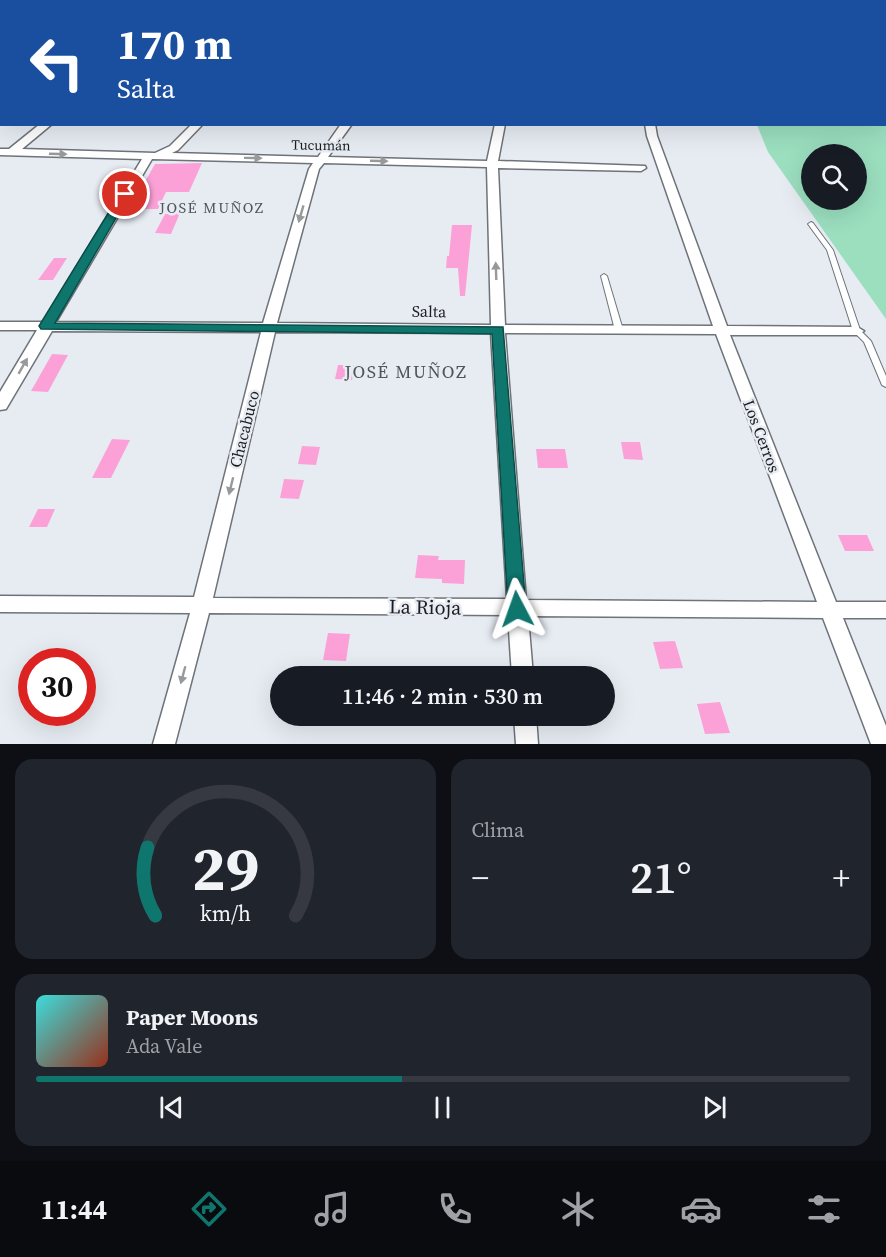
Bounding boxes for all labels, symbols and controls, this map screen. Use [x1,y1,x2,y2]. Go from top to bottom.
text: 170 m [117,15,232,73]
icon: left [18,24,96,102]
text: Salta [117,70,175,107]
street label: Tucumán [291,134,351,156]
map controls [801,144,867,210]
button: search [801,144,867,210]
one-way arrow [49,149,68,158]
one-way arrow [244,153,263,163]
one-way arrow [370,156,389,166]
pin [99,168,150,219]
icon: arrive [108,177,141,210]
district label: JOSÉ MUÑOZ [158,197,265,218]
one-way arrow [296,205,305,223]
one-way arrow [491,262,501,281]
street label: Salta [412,300,447,322]
one-way arrow [18,357,28,374]
district label: JOSÉ MUÑOZ [343,359,468,384]
street label: Chacabuco [224,388,264,470]
street label: Los Cerros [738,396,786,476]
one-way arrow [225,477,235,496]
position arrow [485,577,549,641]
street label: La Rioja [389,592,462,622]
speed limit sign: 30 [18,648,96,726]
one-way arrow [177,666,187,685]
text: 11:46 · 2 min · 530 m [342,681,543,711]
text: Clima [472,816,524,844]
text: 29 [191,825,259,911]
text: 21° [630,846,692,908]
text: − [472,855,489,900]
text: + [833,855,850,900]
text: km/h [200,899,251,928]
text: Paper Moons [126,1002,258,1032]
text: Ada Vale [126,1032,202,1060]
icon: previous [155,1091,188,1124]
icon: pause [426,1091,459,1124]
icon: next [698,1091,731,1124]
icon: directions [188,1188,230,1230]
icon: music [311,1188,353,1230]
icon: phone [434,1188,476,1230]
icon: climate [557,1188,599,1230]
icon: car [680,1188,722,1230]
icon: filters [803,1188,845,1230]
text: 11:44 [41,1191,107,1228]

